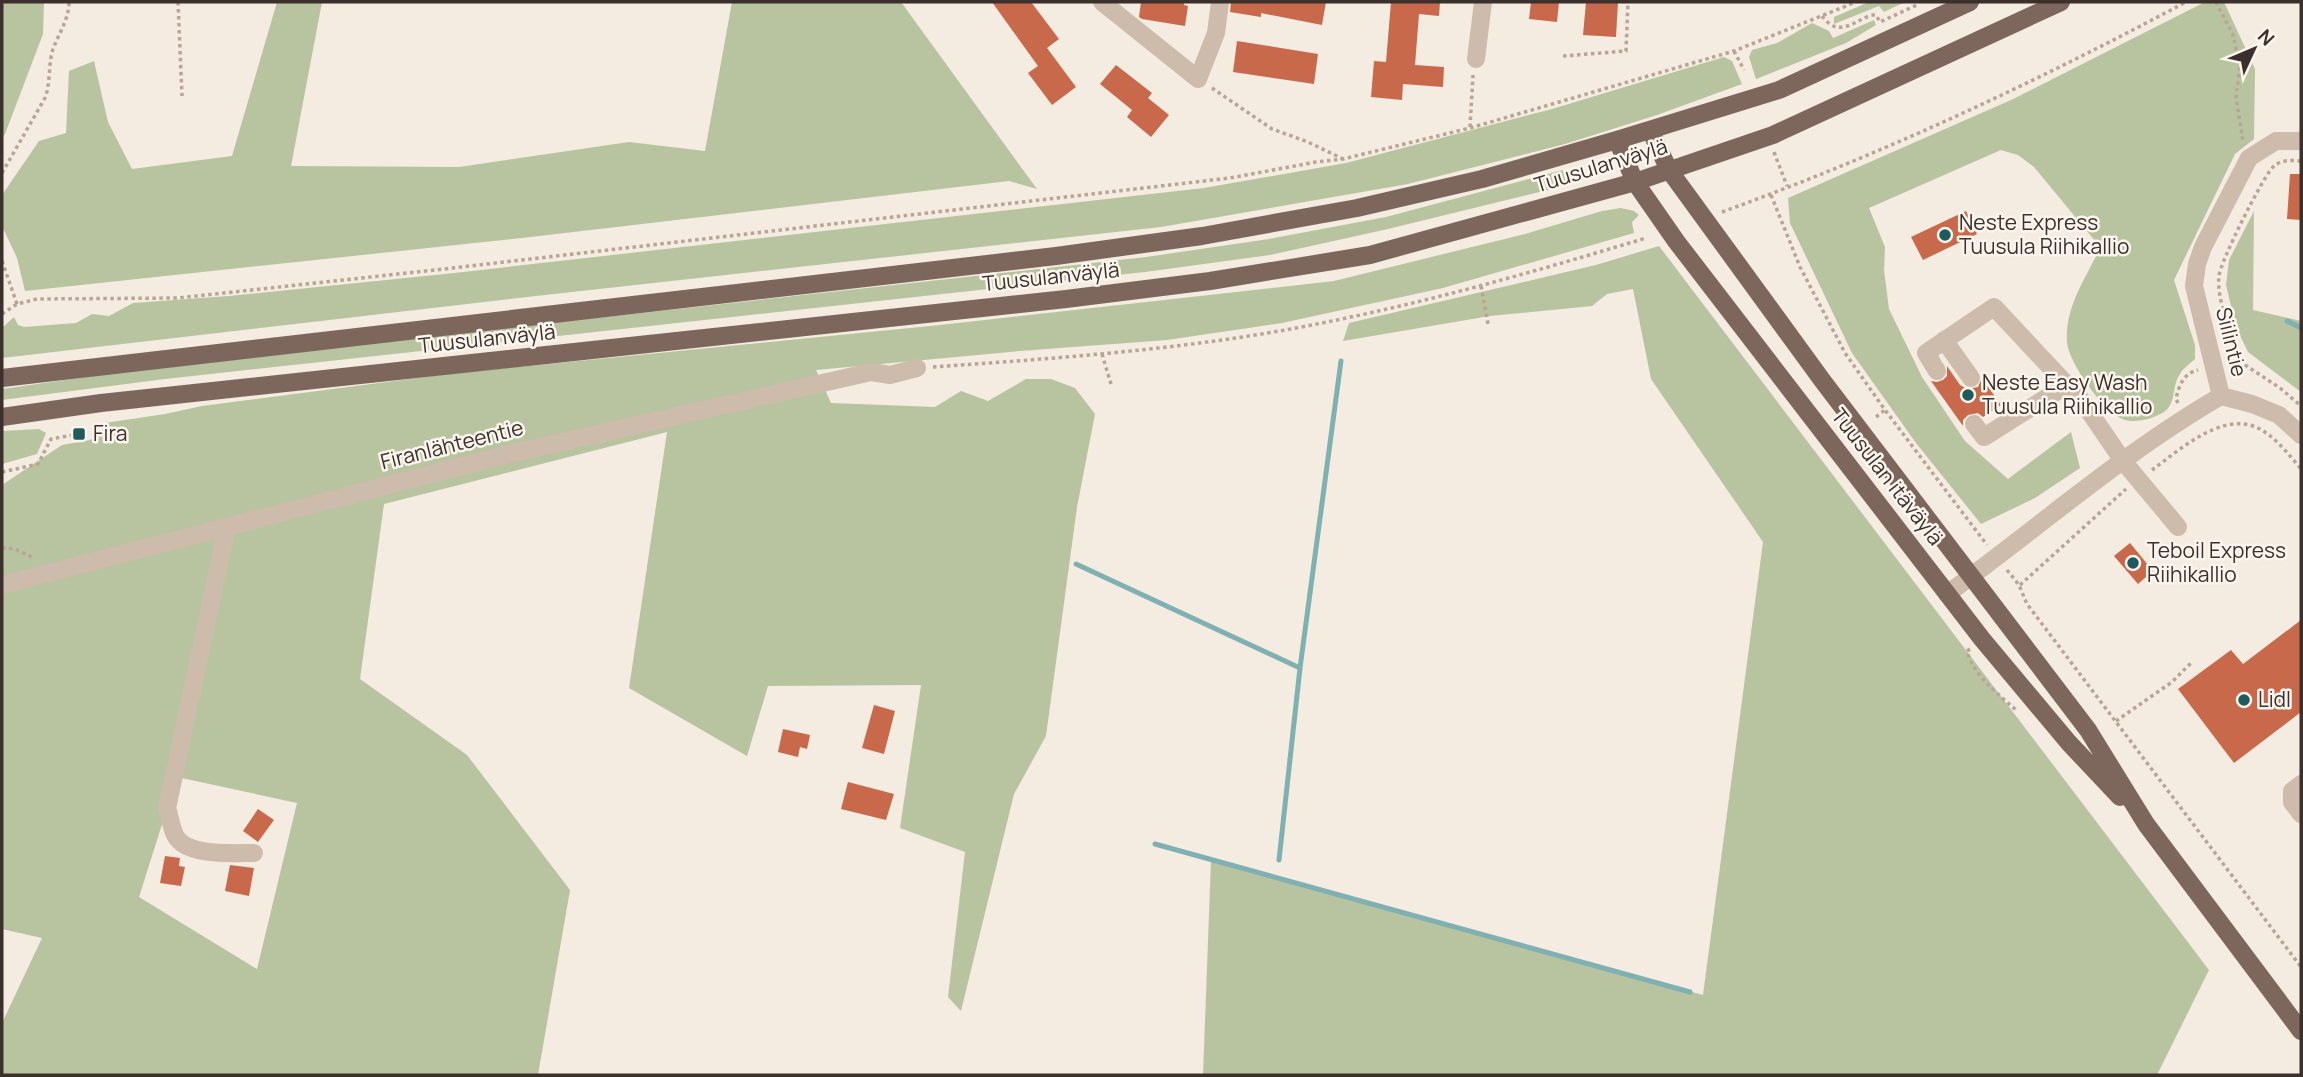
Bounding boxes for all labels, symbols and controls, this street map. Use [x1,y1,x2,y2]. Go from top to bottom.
north arrow [2219,14,2289,84]
text: N [2252,23,2280,51]
street label: Tuusulanväylä [1531,132,1671,199]
place label: Neste Express Tuusula Riihikallio [1959,208,2129,260]
marker: Neste Express Tuusula Riihikallio [1937,227,1953,243]
street label: Tuusulanväylä [981,255,1121,297]
street label: Siilintie [2210,304,2254,379]
street label: Tuusulanväylä [417,317,557,359]
place label: Neste Easy Wash Tuusula Riihikallio [1982,368,2152,420]
marker: Neste Easy Wash Tuusula Riihikallio [1960,387,1976,403]
street label: Tuusulan itäväylä [1826,402,1950,551]
street label: Firanlähteentie [377,413,526,475]
place label: Fira [93,419,127,447]
marker: Fira [71,426,87,442]
place label: Teboil Express Riihikallio [2147,536,2286,588]
marker: Teboil Express Riihikallio [2125,555,2141,571]
place label: Lidl [2258,685,2291,713]
marker: Lidl [2236,692,2252,708]

